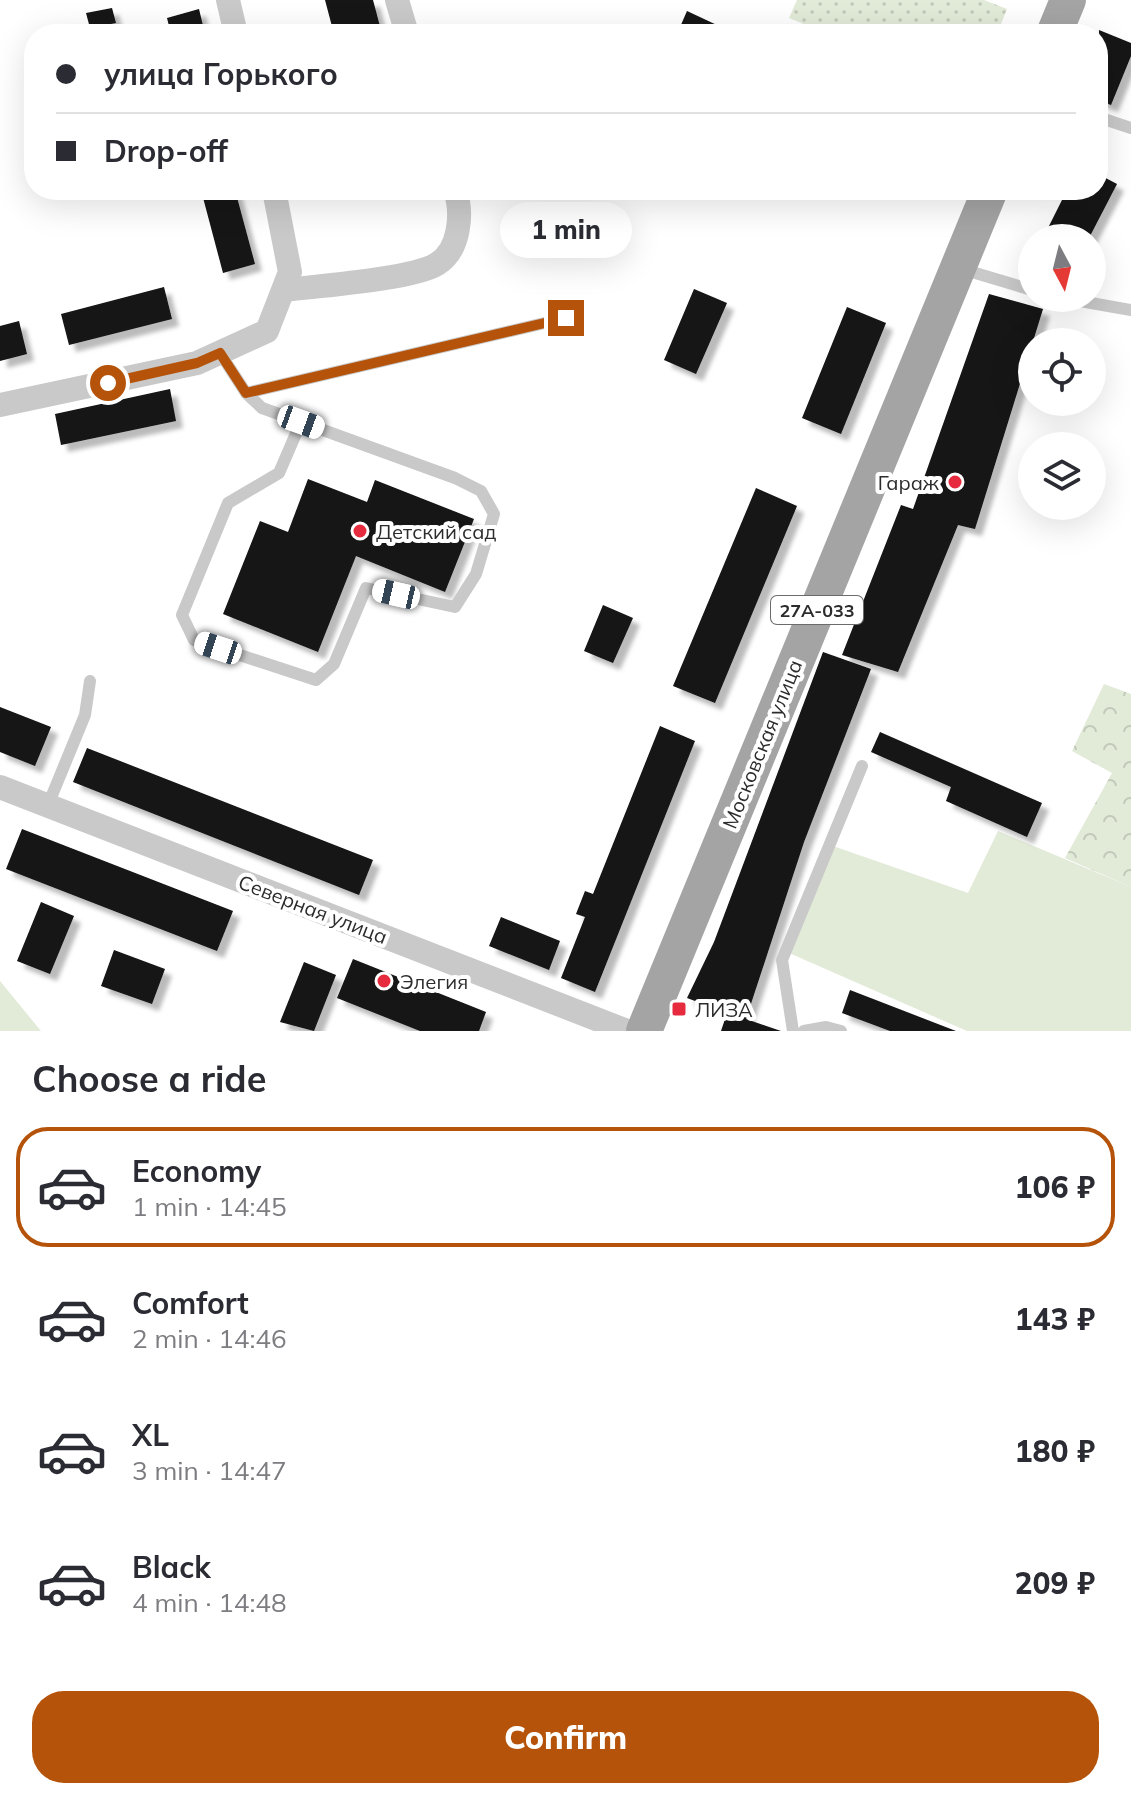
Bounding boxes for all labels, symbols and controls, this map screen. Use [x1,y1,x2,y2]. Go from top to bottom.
text: улица Горького [104,55,338,93]
text: Drop-off [104,132,228,170]
callout: 1 min [500,202,632,258]
text: 1 min [531,213,601,246]
north arrow [1018,224,1106,312]
map controls [1018,224,1106,520]
route end [548,300,584,336]
button: locate [1018,328,1106,416]
route start [90,365,126,401]
car [274,403,328,441]
button: layers [1018,432,1106,520]
place label: Гараж [878,470,940,495]
marker: Гараж [946,473,964,491]
place label: Детский сад [376,519,497,544]
marker: Детский сад [351,522,369,540]
car [370,577,422,611]
road number: 27А-033 [771,596,863,624]
car [191,629,245,667]
street label: Московская улица [717,656,807,832]
street label: Северная улица [235,869,391,949]
place label: Элегия [400,969,468,994]
marker: Элегия [375,972,393,990]
place label: ЛИЗА [695,997,753,1022]
marker: ЛИЗА [670,1000,688,1018]
text: Choose a ride [32,1056,266,1101]
icon: car [36,1151,108,1223]
text: Economy [132,1152,261,1190]
text: 106 ₽ [1015,1168,1095,1206]
text: 1 min · 14:45 [132,1190,287,1223]
icon: car [36,1283,108,1355]
text: Comfort [132,1284,249,1322]
text: 143 ₽ [1015,1300,1095,1338]
text: 2 min · 14:46 [132,1322,287,1355]
icon: car [36,1415,108,1487]
text: XL [132,1416,169,1454]
text: 180 ₽ [1015,1432,1095,1470]
text: 3 min · 14:47 [132,1454,287,1487]
icon: car [36,1547,108,1619]
text: Black [132,1548,211,1586]
text: 209 ₽ [1015,1564,1095,1602]
text: 4 min · 14:48 [132,1586,287,1619]
button: Confirm [32,1691,1099,1783]

